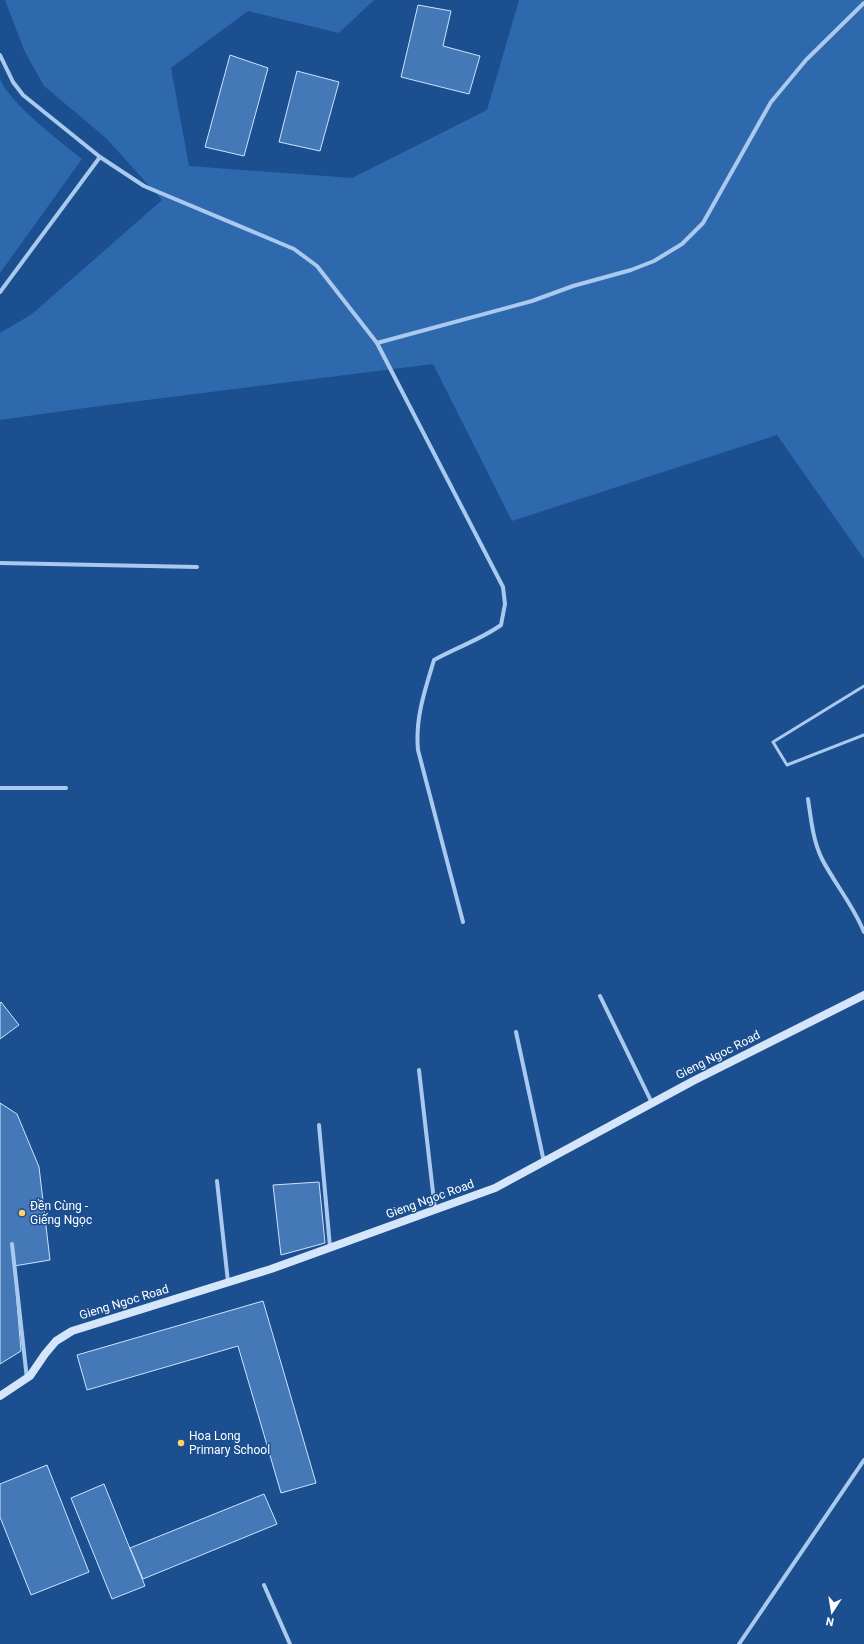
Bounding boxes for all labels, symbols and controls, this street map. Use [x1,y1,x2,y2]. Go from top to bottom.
street label: Gieng Ngoc Road [674,1028,762,1082]
street label: Gieng Ngoc Road [384,1177,476,1221]
place label: Đền Cùng - Giếng Ngọc [30,1199,92,1227]
marker: Đền Cùng - Giếng Ngọc [17,1208,27,1218]
street label: Gieng Ngoc Road [78,1282,170,1322]
place label: Hoa Long Primary School [189,1429,270,1457]
marker: Hoa Long Primary School [176,1438,186,1448]
north arrow [812,1592,852,1632]
text: N [825,1614,835,1628]

